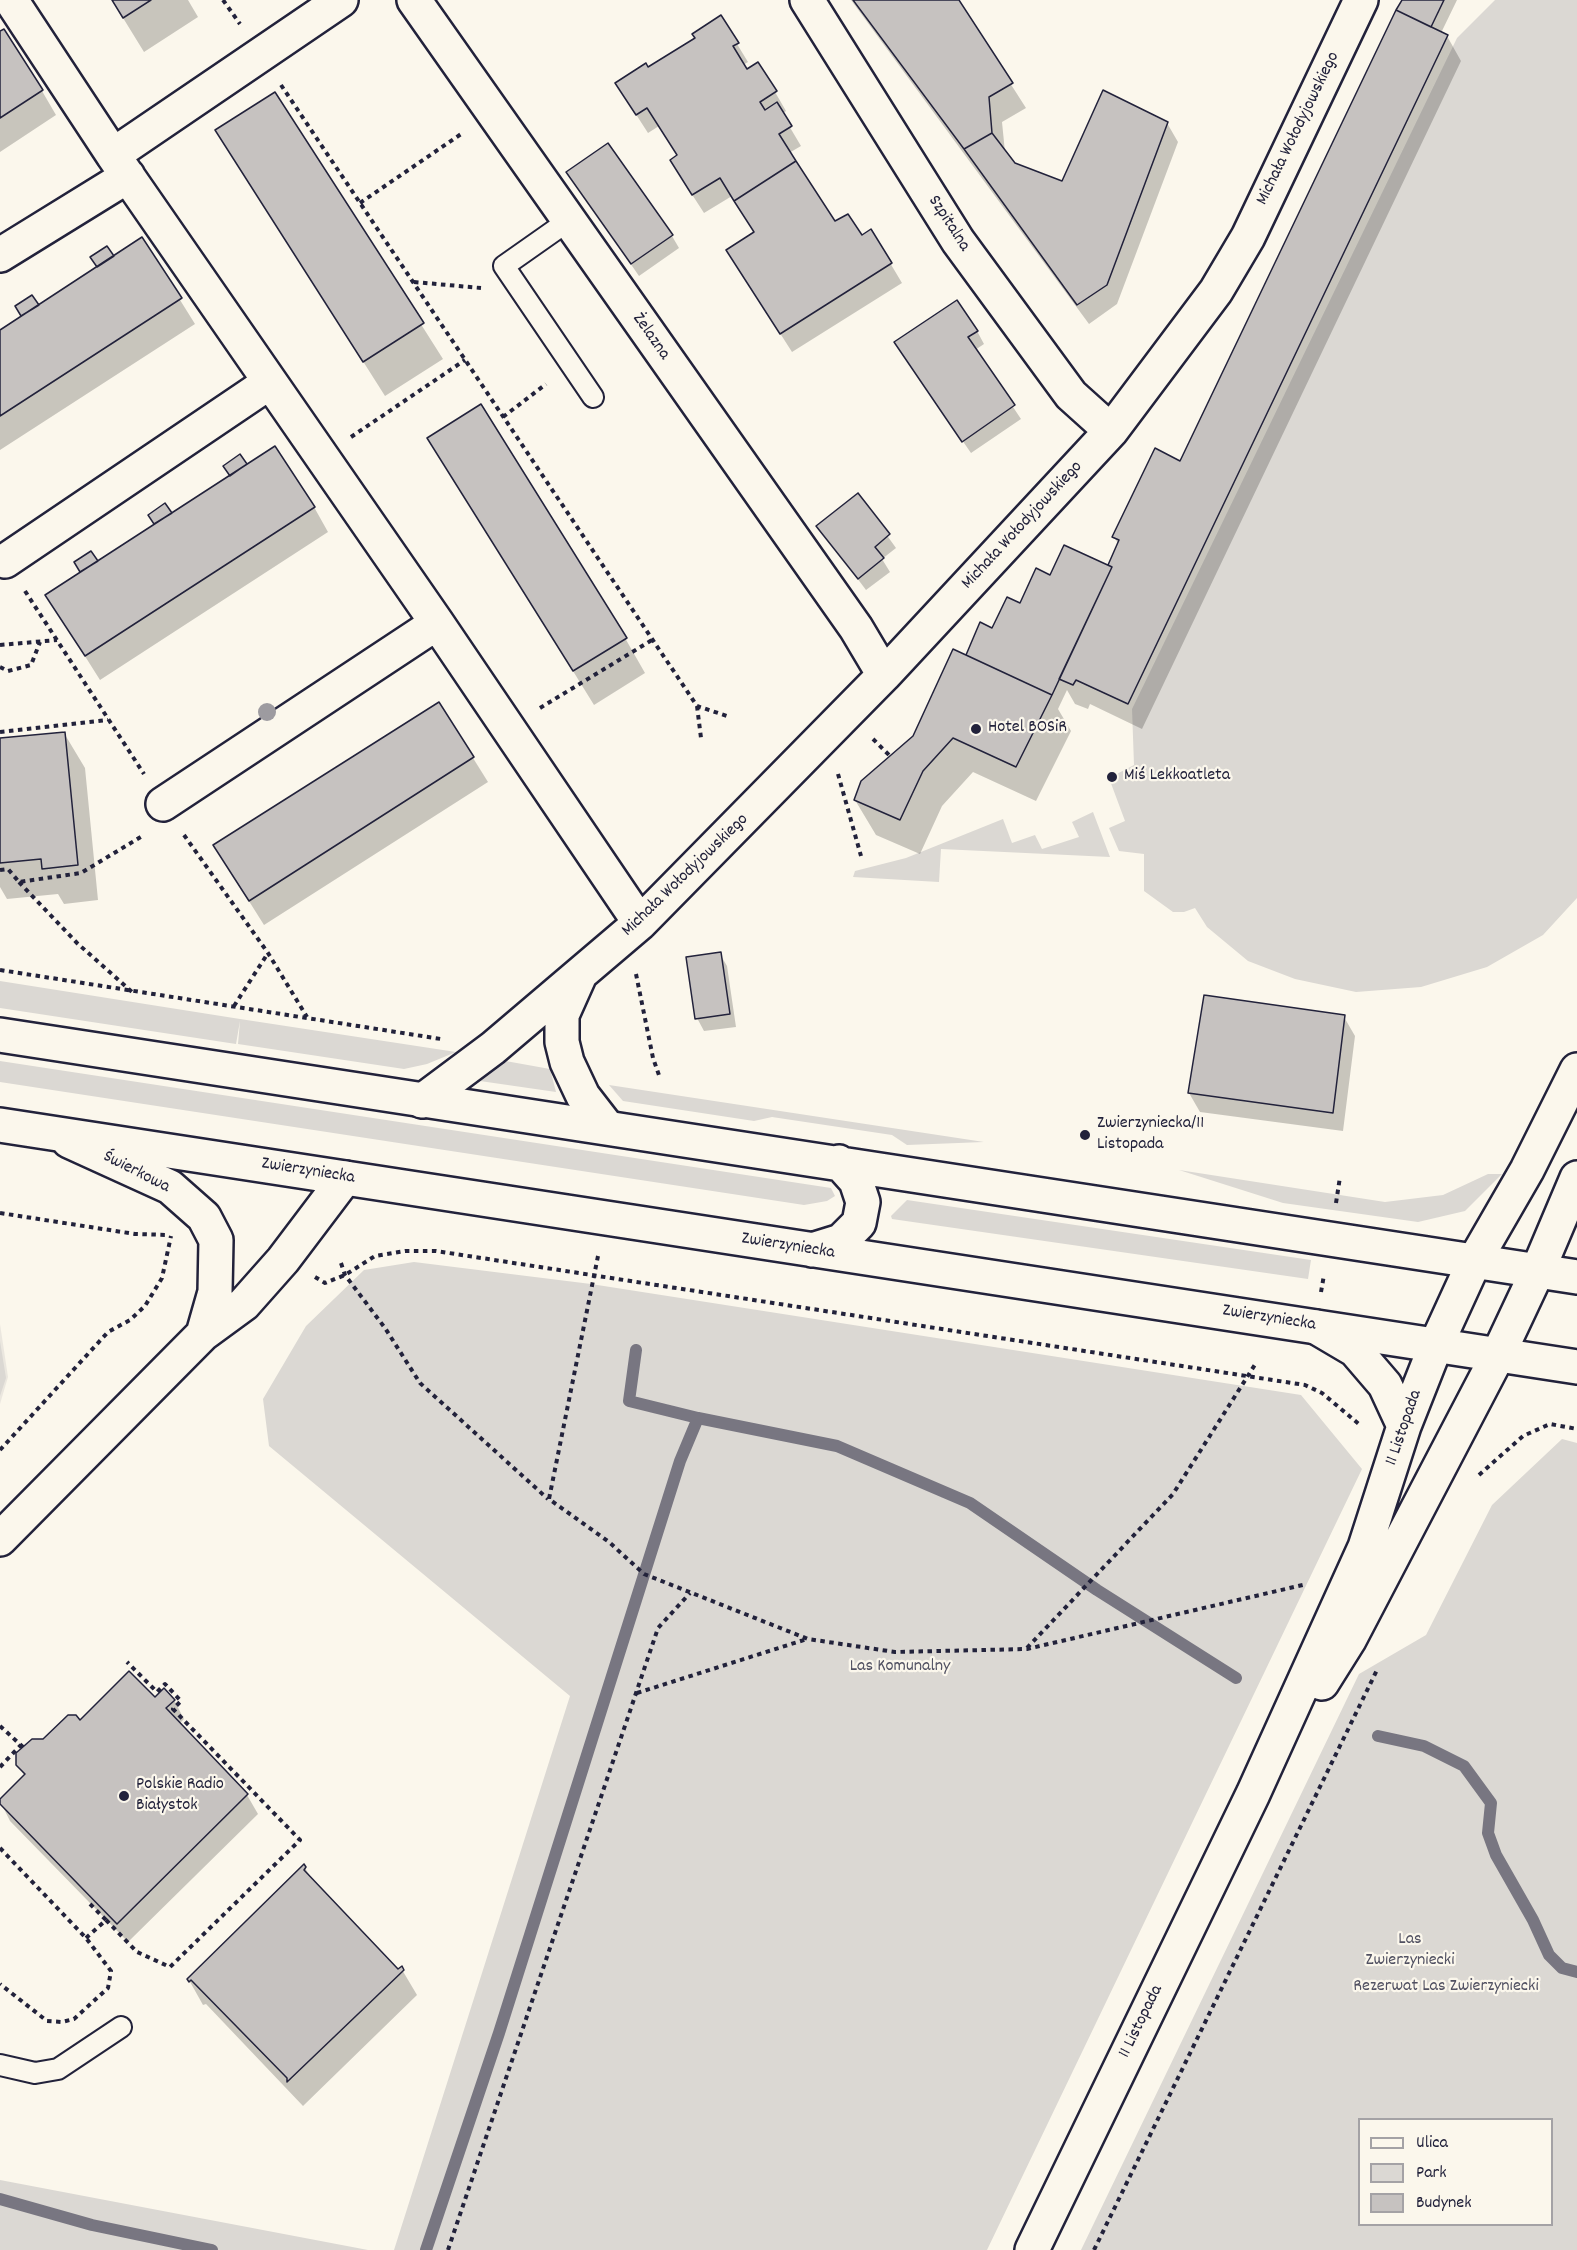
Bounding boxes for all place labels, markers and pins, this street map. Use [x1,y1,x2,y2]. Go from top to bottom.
place label: Hotel BOSiR [988,718,1067,740]
marker: Hotel BOSiR [969,722,983,736]
place label: Miś Lekkoatleta [1124,766,1230,788]
marker: Miś Lekkoatleta [1105,770,1119,784]
place label: Zwierzyniecka/11 Listopada [1097,1114,1204,1156]
marker: Zwierzyniecka/11 Listopada [1078,1128,1092,1142]
place label: Polskie Radio Białystok [136,1775,224,1818]
marker: Polskie Radio Białystok [117,1789,131,1803]

